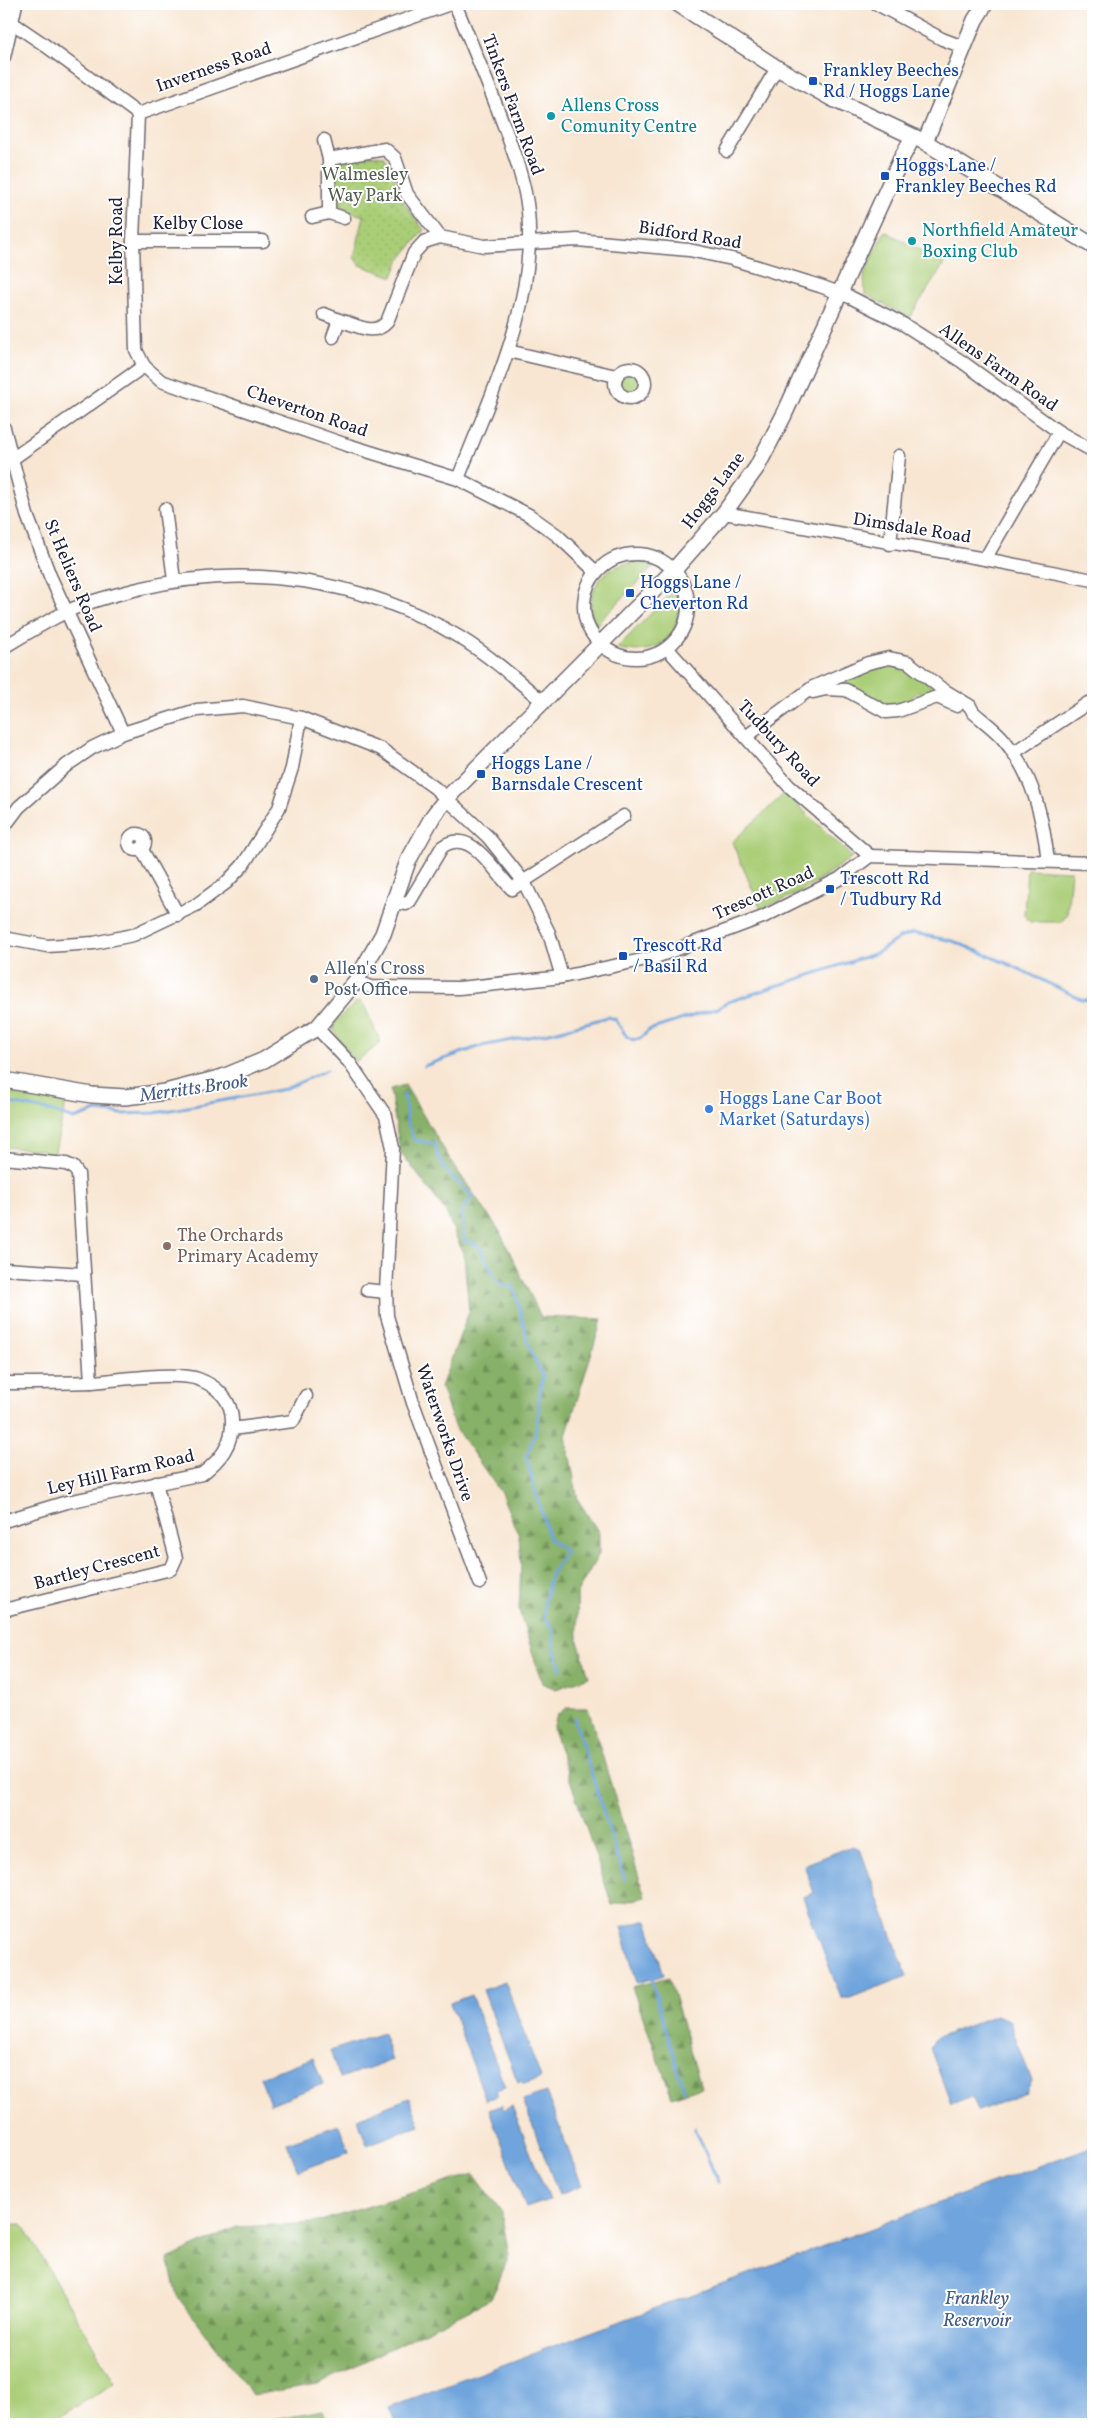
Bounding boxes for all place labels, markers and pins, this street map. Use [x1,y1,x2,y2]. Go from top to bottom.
place label: Frankley Beeches Rd / Hoggs Lane [823,59,959,105]
marker: Frankley Beeches Rd / Hoggs Lane [807,75,819,87]
place label: Allens Cross Comunity Centre [561,94,697,140]
marker: Allens Cross Comunity Centre [545,110,557,122]
place label: Hoggs Lane / Frankley Beeches Rd [895,154,1057,200]
marker: Hoggs Lane / Frankley Beeches Rd [879,170,891,182]
place label: Northfield Amateur Boxing Club [922,219,1079,265]
marker: Northfield Amateur Boxing Club [906,235,918,247]
place label: Hoggs Lane / Cheverton Rd [640,571,748,617]
marker: Hoggs Lane / Cheverton Rd [624,587,636,599]
place label: Hoggs Lane / Barnsdale Crescent [491,752,643,798]
marker: Hoggs Lane / Barnsdale Crescent [475,768,487,780]
place label: Trescott Rd / Tudbury Rd [840,867,942,913]
marker: Trescott Rd / Tudbury Rd [824,883,836,895]
place label: Trescott Rd / Basil Rd [633,934,722,980]
marker: Trescott Rd / Basil Rd [617,950,629,962]
place label: Allen's Cross Post Office [324,957,425,1003]
marker: Allen's Cross Post Office [308,973,320,985]
place label: Hoggs Lane Car Boot Market (Saturdays) [719,1087,882,1133]
marker: Hoggs Lane Car Boot Market (Saturdays) [703,1103,715,1115]
place label: The Orchards Primary Academy [177,1224,319,1270]
marker: The Orchards Primary Academy [161,1240,173,1252]

